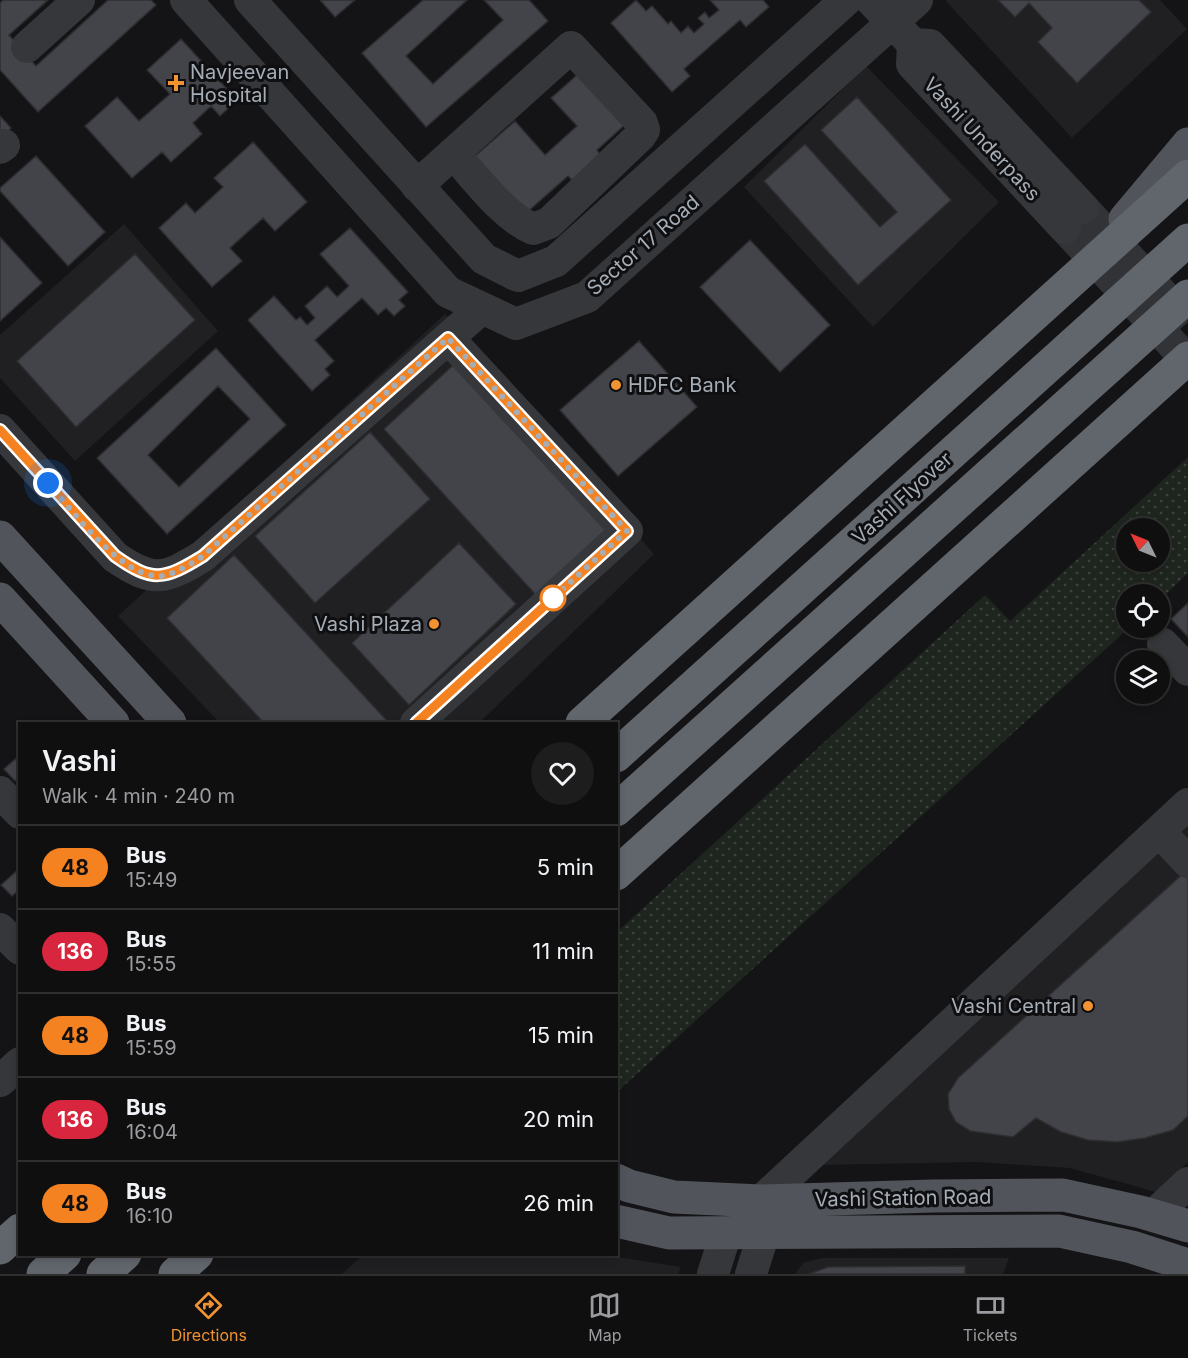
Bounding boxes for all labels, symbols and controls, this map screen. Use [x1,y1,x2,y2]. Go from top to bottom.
place label: Navjeevan Hospital [190,60,289,107]
street label: Vashi Underpass [919,72,1045,206]
marker: Navjeevan Hospital [167,74,185,92]
street label: Sector 17 Road [582,190,704,300]
place label: HDFC Bank [628,373,736,397]
marker: HDFC Bank [609,378,623,392]
street label: Vashi Flyover [847,447,957,549]
your location [33,468,63,498]
north arrow [1116,518,1170,572]
map controls [1116,518,1170,704]
button: locate [1116,584,1170,638]
unlabelled marker [540,585,566,611]
place label: Vashi Plaza [314,612,422,636]
marker: Vashi Plaza [427,617,441,631]
button: layers [1116,650,1170,704]
button: heart [531,742,594,805]
text: Vashi [42,744,117,778]
text: Walk · 4 min · 240 m [42,784,235,808]
text: Bus [126,842,167,868]
text: 5 min [537,854,594,880]
text: 48 [61,855,89,880]
text: 15:49 [126,868,177,892]
text: Bus [126,926,167,952]
text: 11 min [532,938,594,964]
text: 136 [57,939,93,964]
text: 15:55 [126,952,176,976]
place label: Vashi Central [951,994,1076,1018]
marker: Vashi Central [1081,999,1095,1013]
text: Bus [126,1010,167,1036]
text: 15 min [528,1022,594,1048]
text: 48 [61,1023,89,1048]
text: 15:59 [126,1036,177,1060]
text: Bus [126,1094,167,1120]
text: 20 min [523,1106,594,1132]
text: 136 [57,1107,93,1132]
text: 16:04 [126,1120,178,1144]
text: Bus [126,1178,167,1204]
street label: Vashi Station Road [814,1184,992,1212]
text: 26 min [523,1190,594,1216]
text: 48 [61,1191,89,1216]
text: 16:10 [126,1204,173,1228]
tab: Directions [171,1289,247,1345]
tab: Map [588,1289,621,1345]
tab: Tickets [963,1289,1017,1345]

